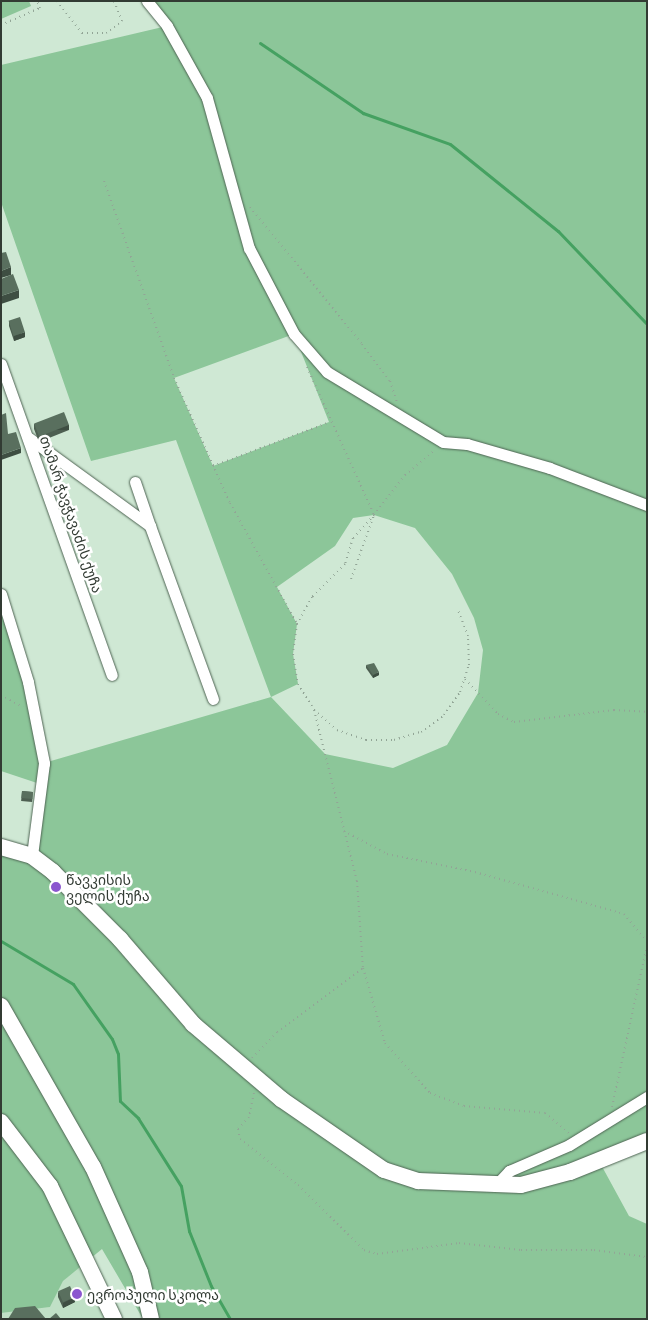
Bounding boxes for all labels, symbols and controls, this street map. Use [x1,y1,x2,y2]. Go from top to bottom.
street label: თამარ ჭავჭავაძის ქუჩა [37,433,107,595]
place label: წავკისის ველის ქუჩა [66,871,150,904]
marker: წავკისის ველის ქუჩა [50,881,62,893]
place label: ევროპული სკოლა [87,1286,219,1302]
marker: ევროპული სკოლა [71,1288,83,1300]

